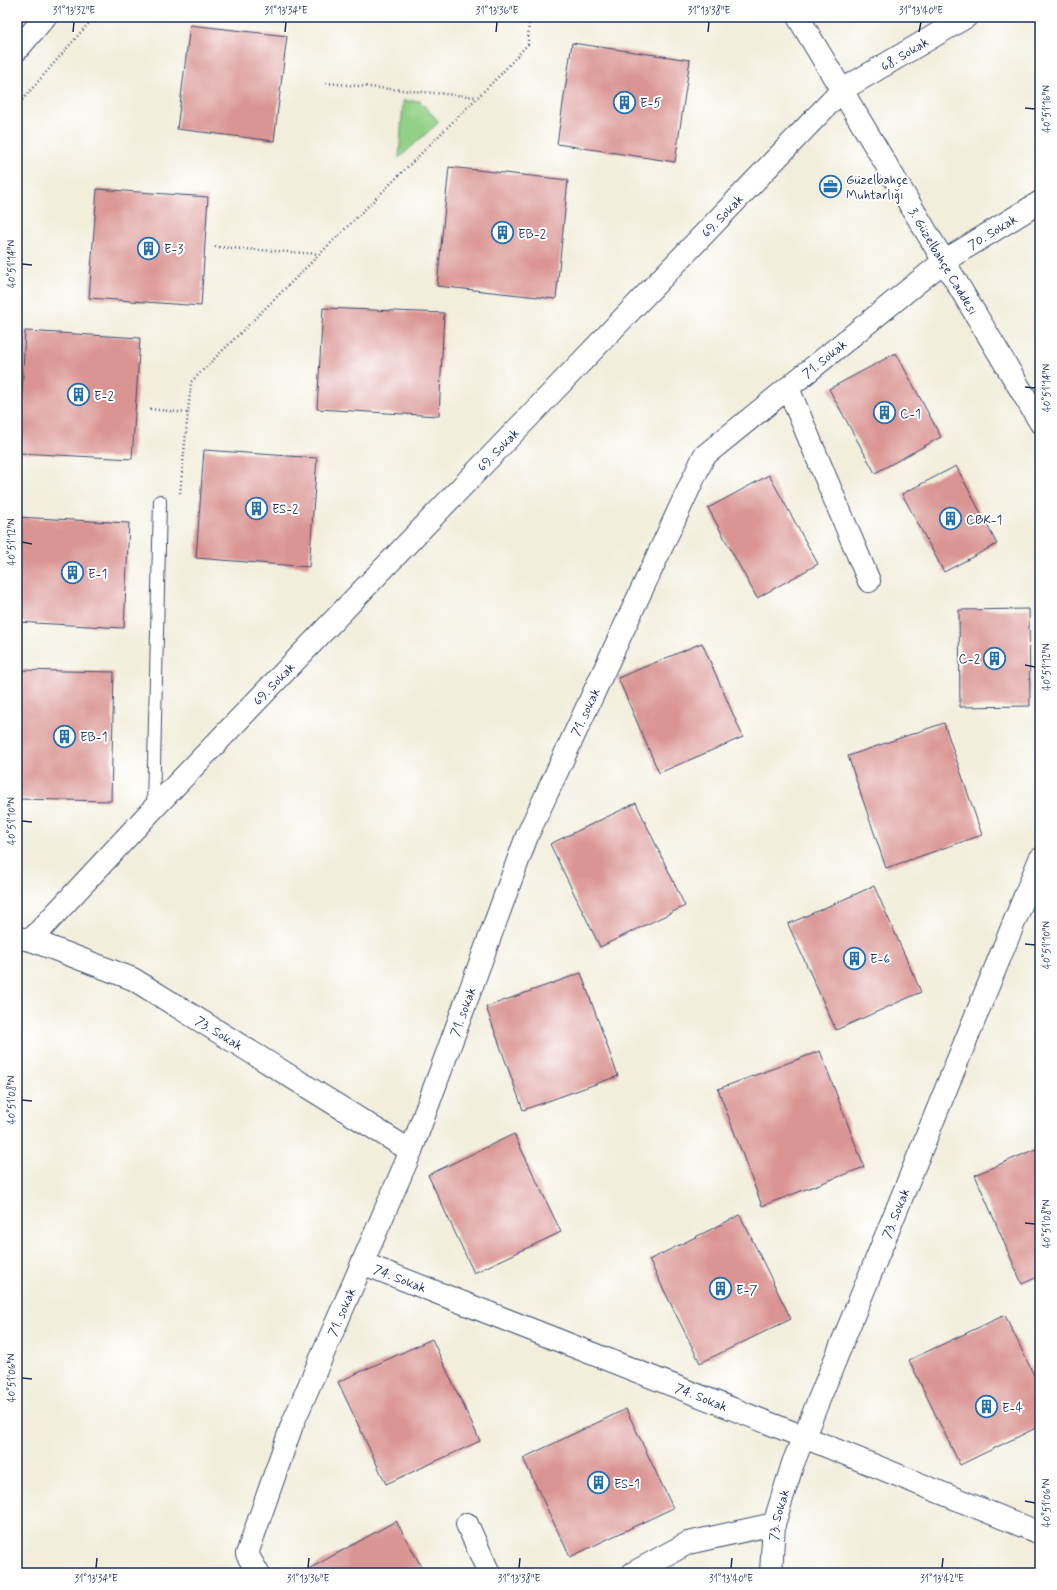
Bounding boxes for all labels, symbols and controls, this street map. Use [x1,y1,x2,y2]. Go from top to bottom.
text: 31°13'32"E [53,4,95,18]
text: 31°13'34"E [264,4,308,18]
text: 31°13'36"E [476,4,518,18]
text: 31°13'38"E [688,4,730,18]
text: 31°13'40"E [899,4,943,18]
street label: 68. Sokak [878,34,933,75]
text: 40°51'16"N [1040,85,1054,133]
building icon: E-5 [611,89,637,115]
place label: E-5 [640,95,661,112]
place label: Güzelbahçe Muhtarlığı [846,172,908,204]
office icon: Güzelbahçe Muhtarlığı [818,173,844,199]
street label: 69. Sokak [698,191,748,242]
street label: 3. Güzelbahçe Caddesi [904,205,981,318]
street label: 70. Sokak [965,211,1021,254]
building icon: EB-2 [489,220,515,246]
place label: EB-2 [518,226,547,243]
building icon: E-3 [136,235,162,261]
text: 40°51'14"N [5,240,19,288]
place label: E-3 [164,241,183,258]
street label: 71. Sokak [799,336,851,383]
text: 40°51'14"N [1040,364,1054,412]
building icon: E-2 [66,382,92,408]
place label: E-2 [94,388,114,405]
building icon: C-1 [872,400,898,426]
place label: C-1 [900,406,921,423]
street label: 69. Sokak [474,425,524,476]
building icon: ES-2 [244,495,270,521]
place label: ES-2 [272,501,299,518]
building icon: CBK-1 [937,506,963,532]
place label: CBK-1 [966,512,1002,529]
text: 40°51'12"N [5,518,19,566]
building icon: E-1 [59,560,85,586]
place label: E-1 [88,566,107,583]
text: 40°51'12"N [1040,643,1054,691]
building icon: C-2 [982,645,1008,671]
place label: C-2 [959,651,981,668]
street label: 69. Sokak [250,659,300,710]
street label: 71. sokak [568,685,605,739]
building icon: EB-1 [52,723,78,749]
place label: EB-1 [80,729,107,746]
text: 40°51'10"N [5,797,19,845]
text: 40°51'10"N [1040,921,1054,969]
building icon: E-6 [842,945,868,971]
place label: E-6 [870,951,890,968]
street label: 71. sokak [447,985,481,1039]
street label: 73. Sokak [192,1013,246,1055]
text: 40°51'08"N [5,1075,19,1124]
street label: 73. Sokak [879,1186,915,1241]
text: 40°51'08"N [1040,1199,1054,1248]
street label: 74. Sokak [371,1261,429,1298]
building icon: E-7 [707,1276,733,1302]
place label: E-7 [736,1282,757,1299]
street label: 71. sokak [325,1285,361,1339]
text: 40°51'06"N [5,1353,19,1402]
street label: 74. Sokak [672,1380,730,1416]
building icon: E-4 [973,1394,999,1420]
place label: E-4 [1002,1400,1023,1417]
building icon: ES-1 [585,1470,611,1496]
place label: ES-1 [614,1476,640,1493]
text: 40°51'06"N [1040,1478,1054,1527]
street label: 73. Sokak [766,1487,794,1541]
text: 31°13'34"E [74,1572,118,1586]
text: 31°13'36"E [287,1572,329,1586]
text: 31°13'38"E [498,1572,540,1586]
text: 31°13'40"E [709,1572,753,1586]
text: 31°13'42"E [920,1572,964,1586]

